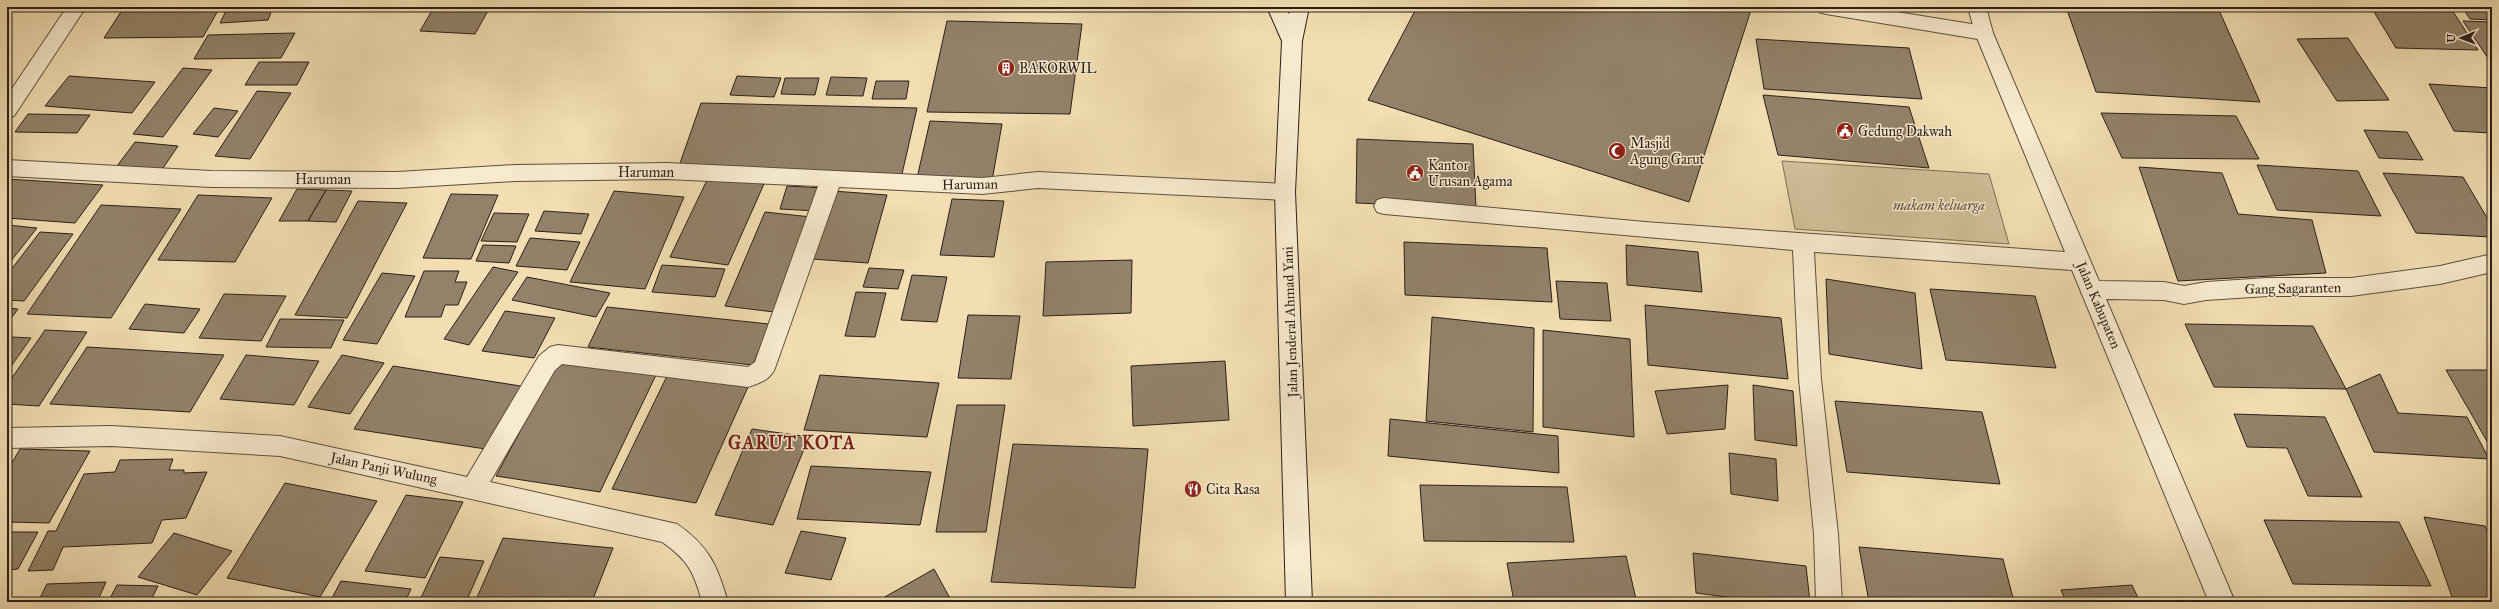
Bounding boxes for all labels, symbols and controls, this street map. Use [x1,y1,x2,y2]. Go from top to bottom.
north arrow [2441,18,2481,58]
text: U [2445,33,2458,43]
building icon: BAKORWIL [996,58,1016,78]
place label: BAKORWIL [1019,60,1097,77]
public building icon: Gedung Dakwah [1835,121,1855,141]
place label: Gedung Dakwah [1858,123,1952,140]
place label: Masjid Agung Garut [1629,135,1705,168]
mosque icon: Masjid Agung Garut [1607,141,1627,161]
place label: Kantor Urusan Agama [1428,157,1513,190]
public building icon: Kantor Urusan Agama [1405,163,1425,183]
street label: Haruman [618,164,674,181]
street label: Haruman [295,171,351,188]
street label: Haruman [942,176,999,193]
park label: makam keluarga [1893,197,1985,214]
street label: Jalan Jenderal Ahmad Yani [1279,246,1303,400]
street label: Jalan Kabupaten [2071,257,2125,352]
street label: Gang Sagaranten [2245,279,2342,298]
district label: GARUT KOTA [728,432,856,454]
street label: Jalan Panji Wulung [327,448,439,489]
restaurant icon: Cita Rasa [1183,479,1203,499]
place label: Cita Rasa [1206,481,1260,498]

